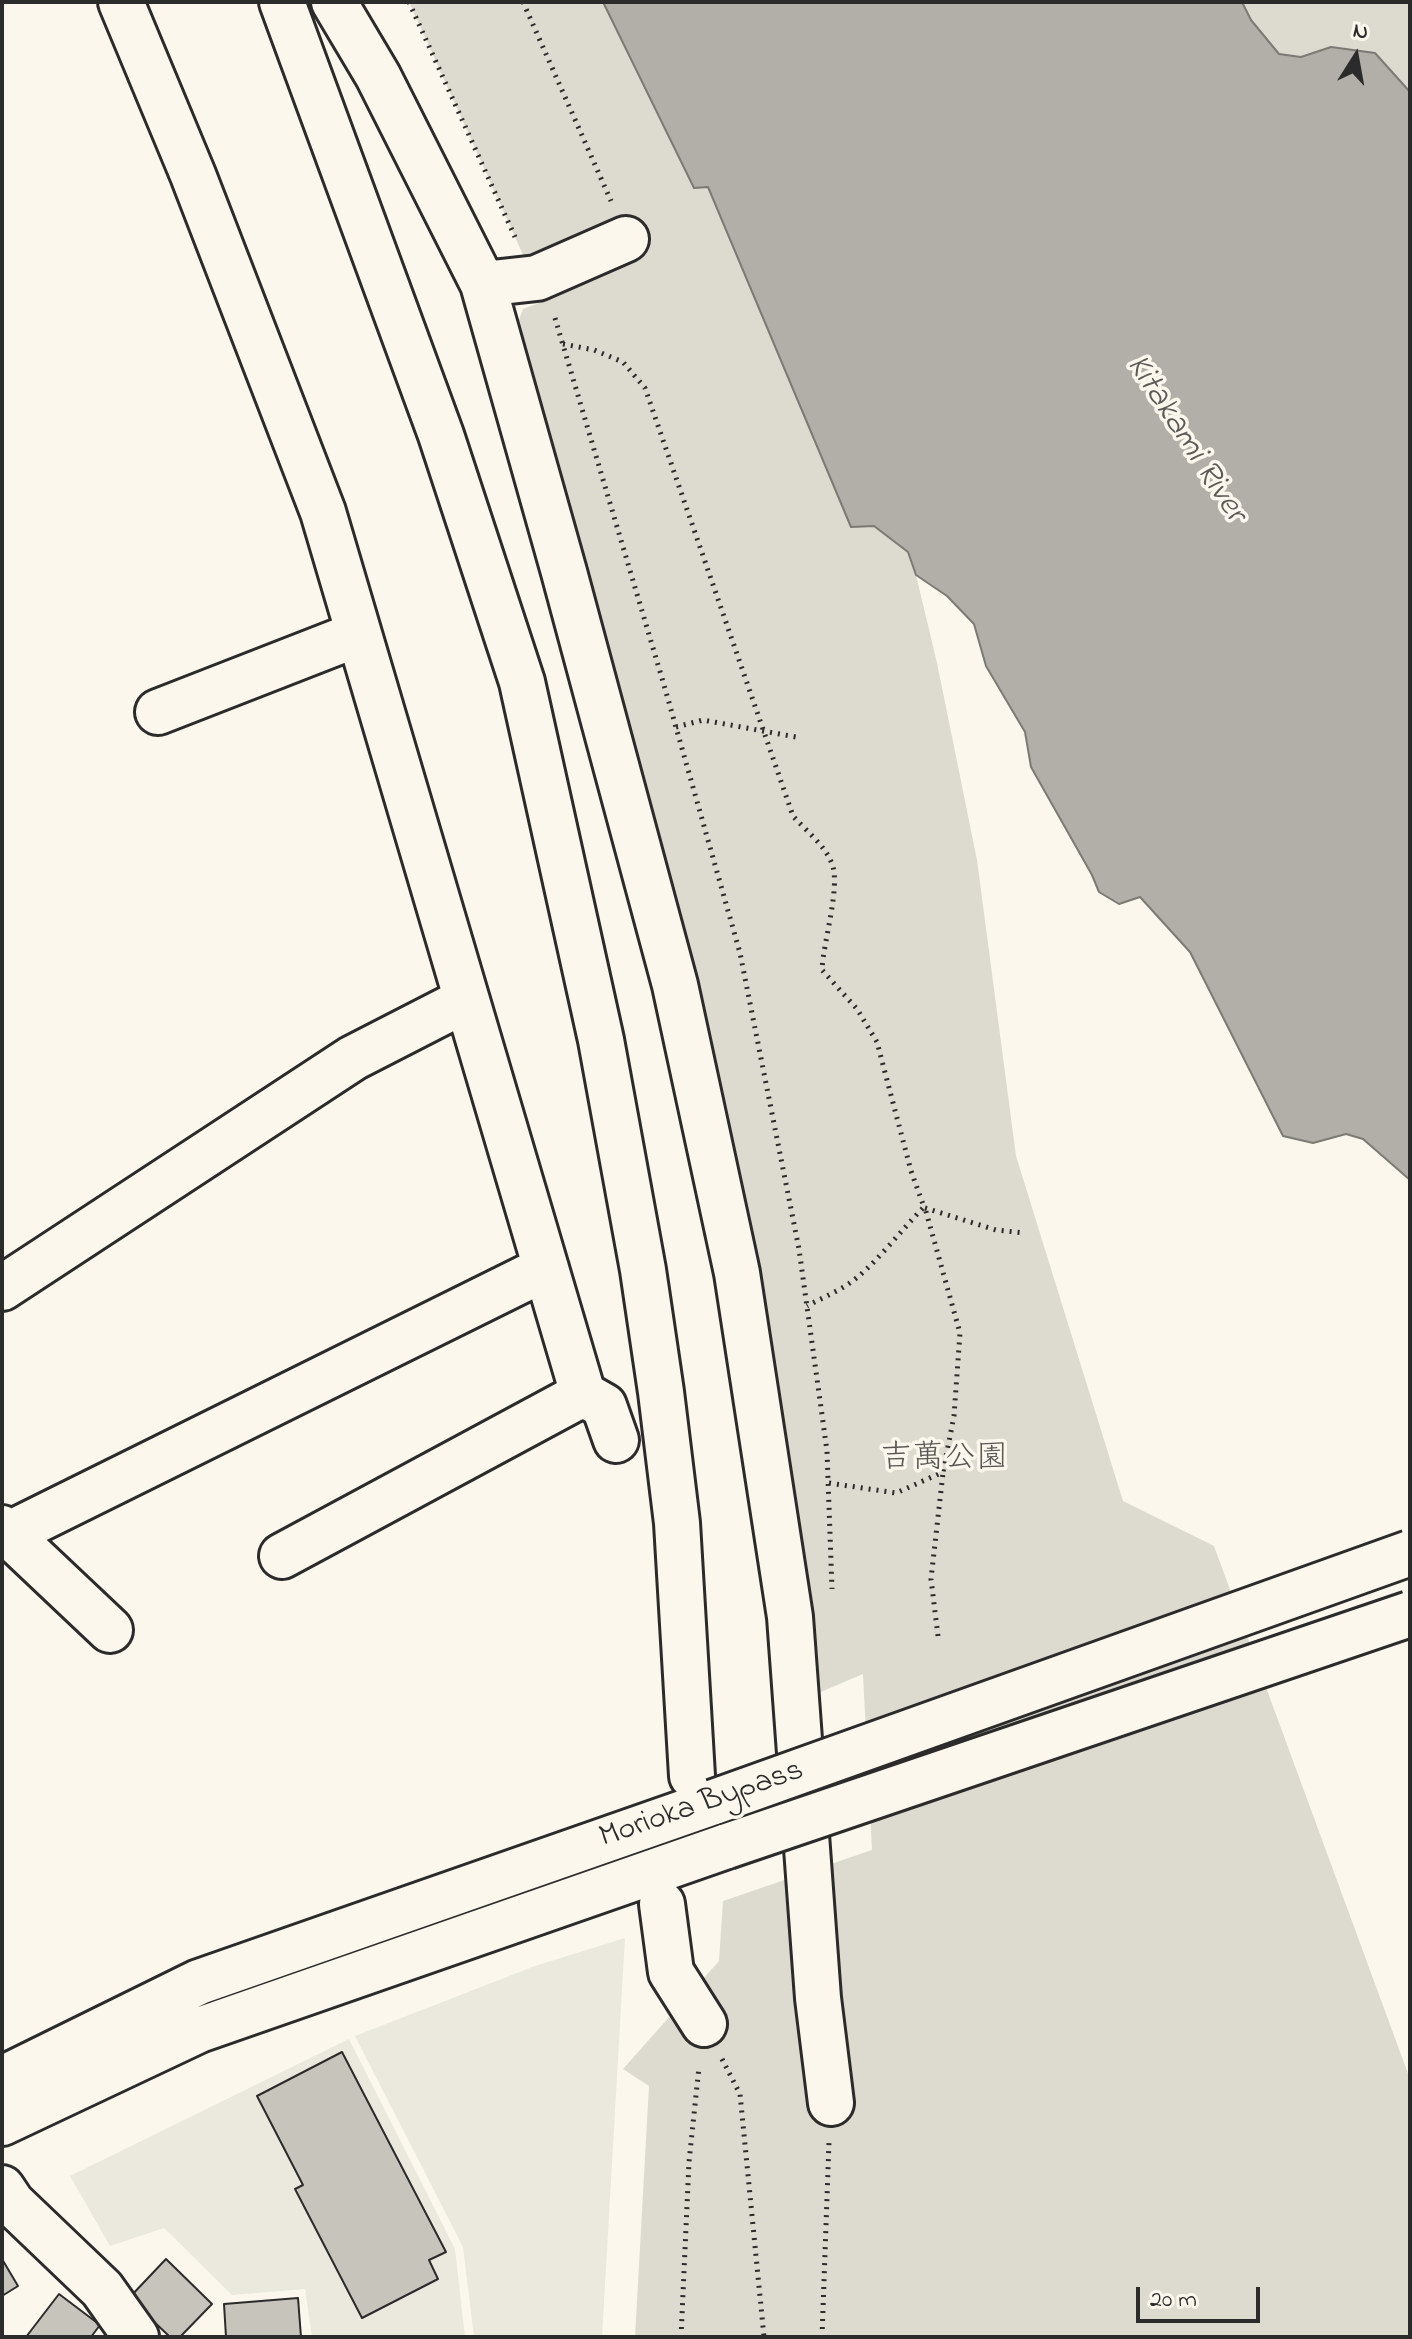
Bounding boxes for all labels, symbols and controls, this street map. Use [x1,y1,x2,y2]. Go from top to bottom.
text: N [1350,15,1371,50]
north arrow [1316,16,1396,96]
water label: Kitakami River [1115,349,1253,531]
park label: 吉萬公園 [880,1442,1008,1480]
street label: Morioka Bypass [595,1753,809,1859]
scale bar [1140,2271,1264,2321]
text: 20 m [1150,2283,1197,2318]

